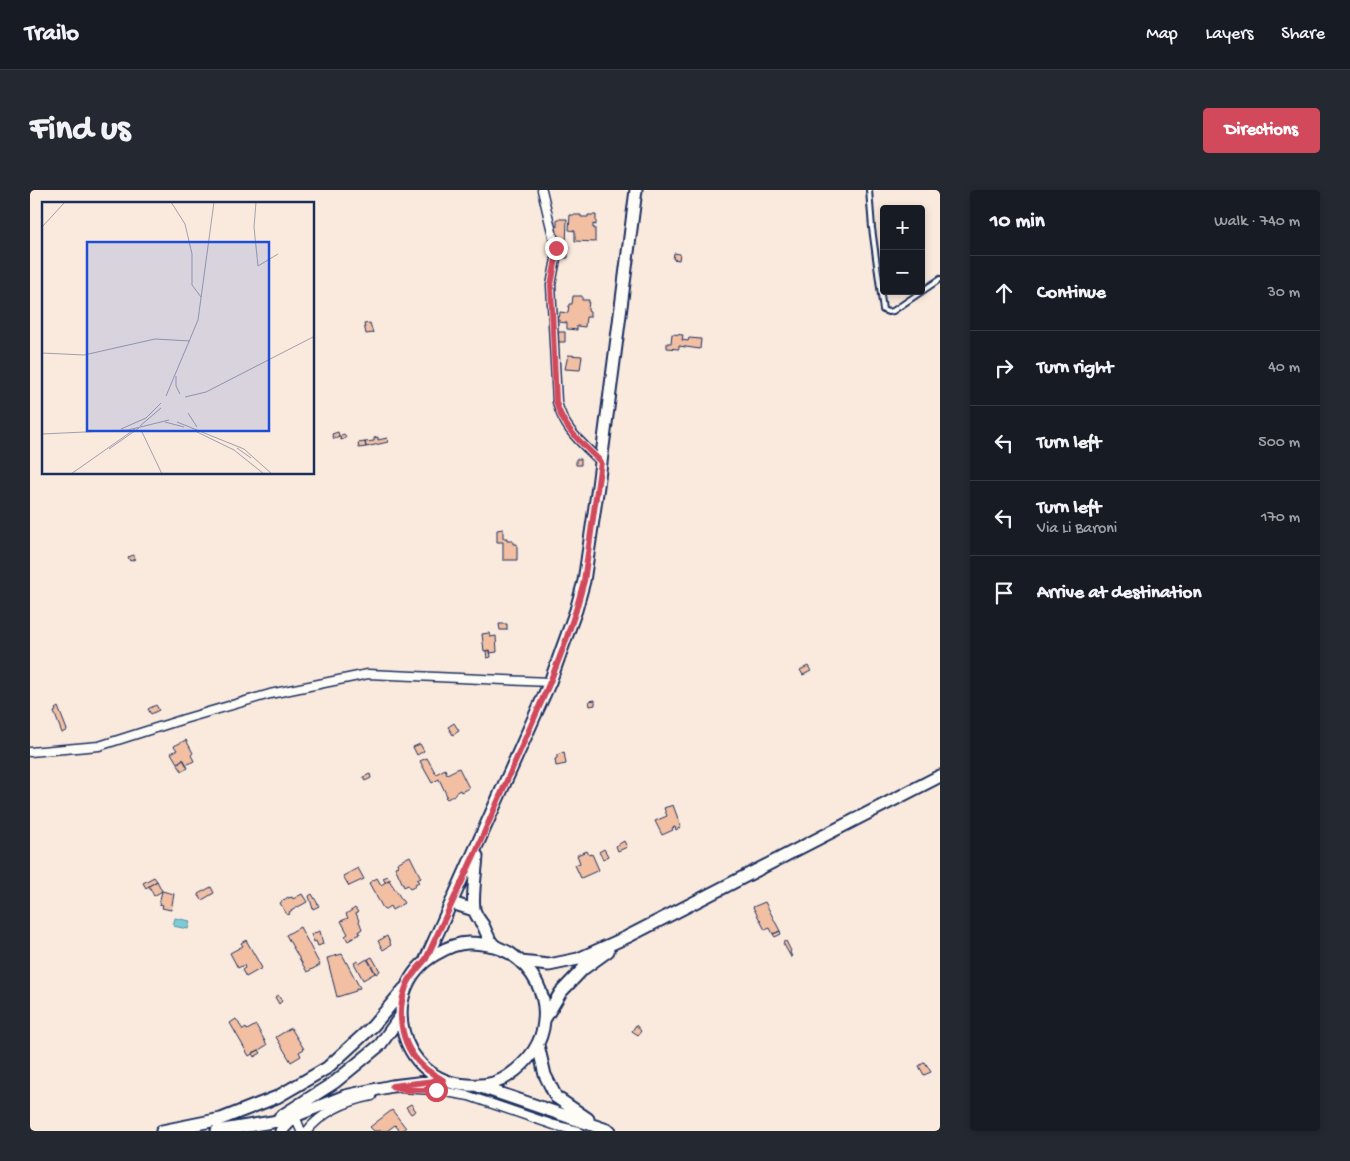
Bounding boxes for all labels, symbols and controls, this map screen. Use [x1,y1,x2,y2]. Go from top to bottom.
text: Trailo [25,20,79,49]
text: Map [1146,24,1178,45]
text: Layers [1206,24,1253,45]
text: Share [1281,24,1325,45]
button: Directions [1203,108,1320,153]
text: Find us [30,110,130,151]
inset map [42,202,315,475]
map controls [880,205,925,295]
button: + [880,205,925,250]
text: 10 min [990,210,1045,235]
text: Walk · 740 m [1214,213,1300,232]
route end [545,237,568,260]
button: − [880,250,925,295]
icon: ahead [990,279,1018,307]
text: Continue [1037,282,1106,305]
text: 30 m [1267,284,1300,303]
icon: right [990,354,1018,382]
text: Turn right [1037,357,1113,380]
text: 40 m [1268,359,1300,378]
icon: left [990,429,1018,457]
text: Turn left [1037,432,1101,455]
text: 500 m [1258,434,1300,453]
text: Turn left [1037,497,1101,520]
icon: left [990,504,1018,532]
text: 170 m [1261,509,1300,528]
text: Via Li Baroni [1037,520,1117,539]
icon: arrive [990,579,1018,607]
text: Arrive at destination [1037,582,1201,605]
route start [425,1079,448,1102]

